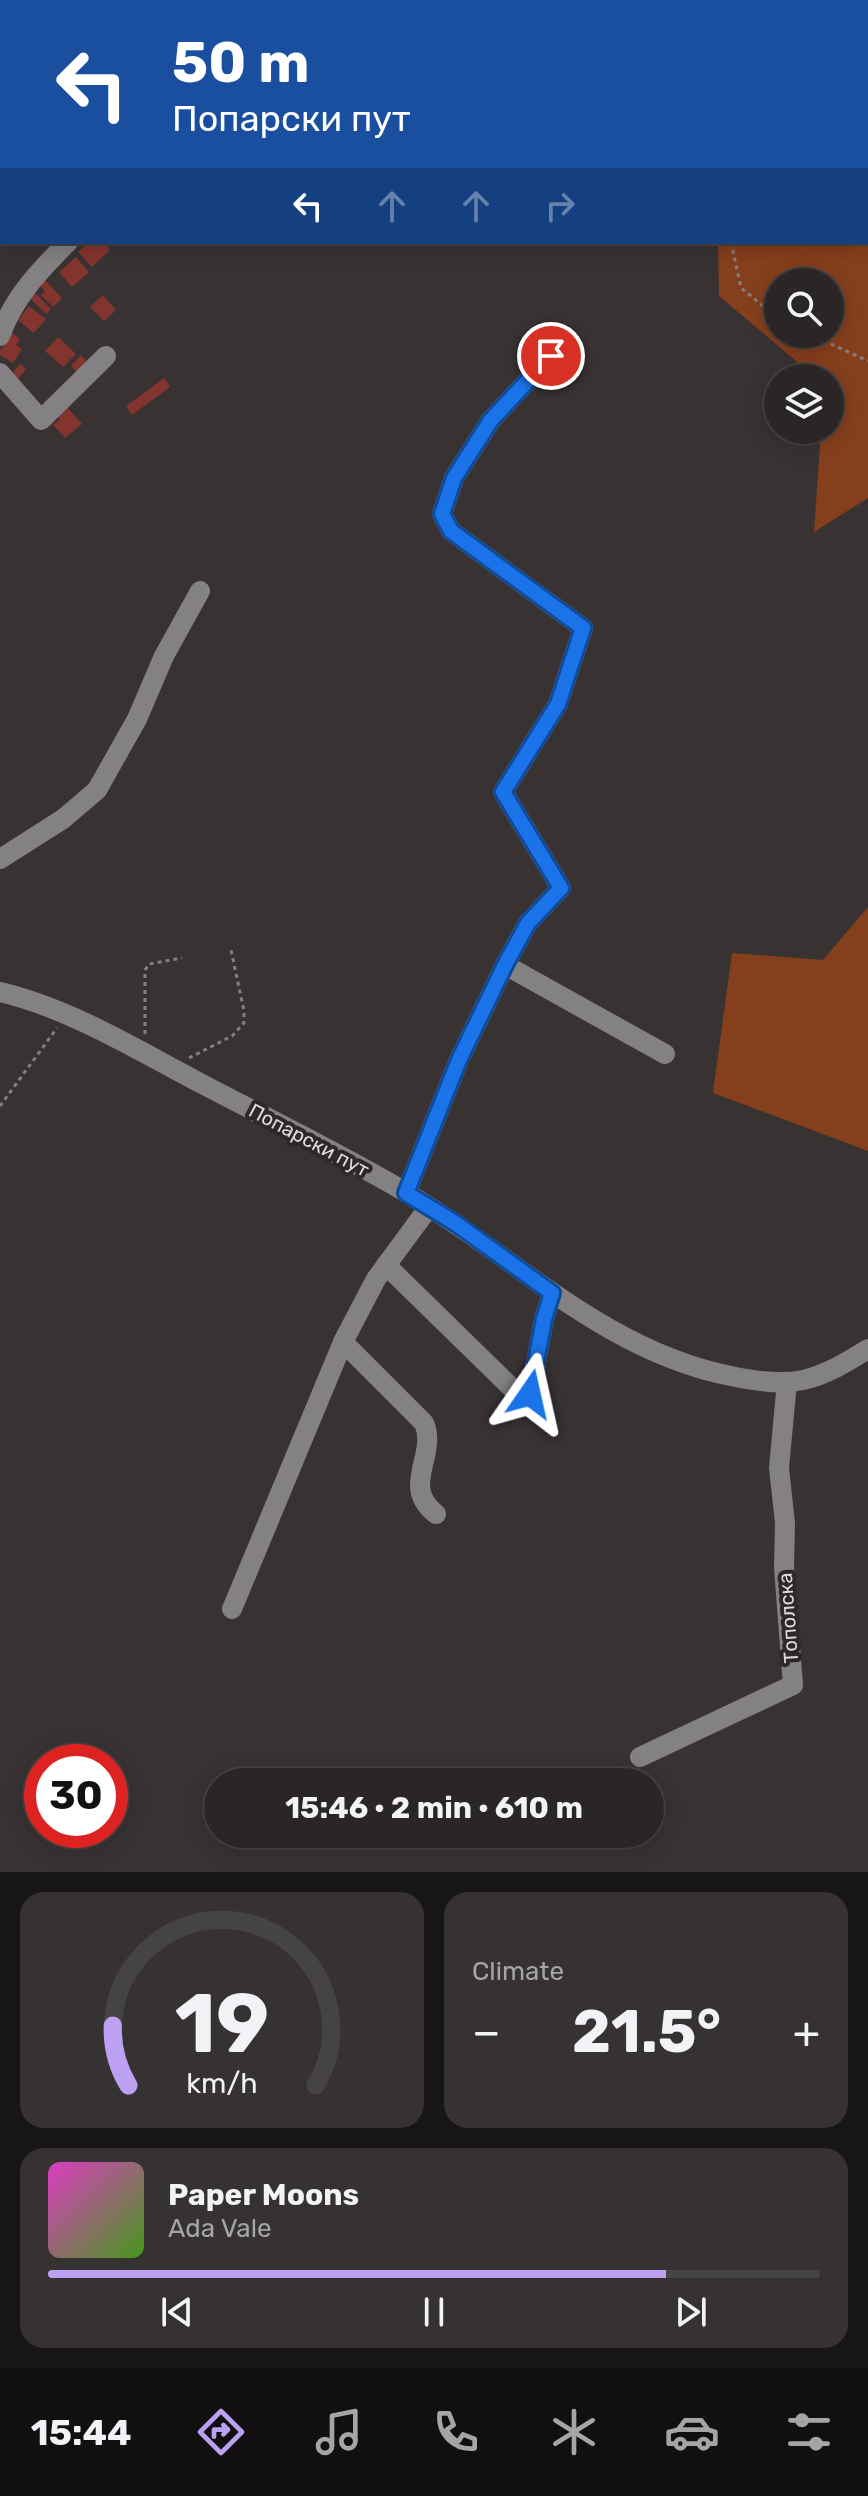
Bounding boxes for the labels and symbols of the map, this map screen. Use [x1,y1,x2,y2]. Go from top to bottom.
pin [517,322,585,390]
street label: Попарски пут [245,1098,373,1182]
position arrow [488,1352,572,1436]
street label: Тополска [773,1572,803,1664]
speed limit sign: 30 [24,1744,128,1848]

